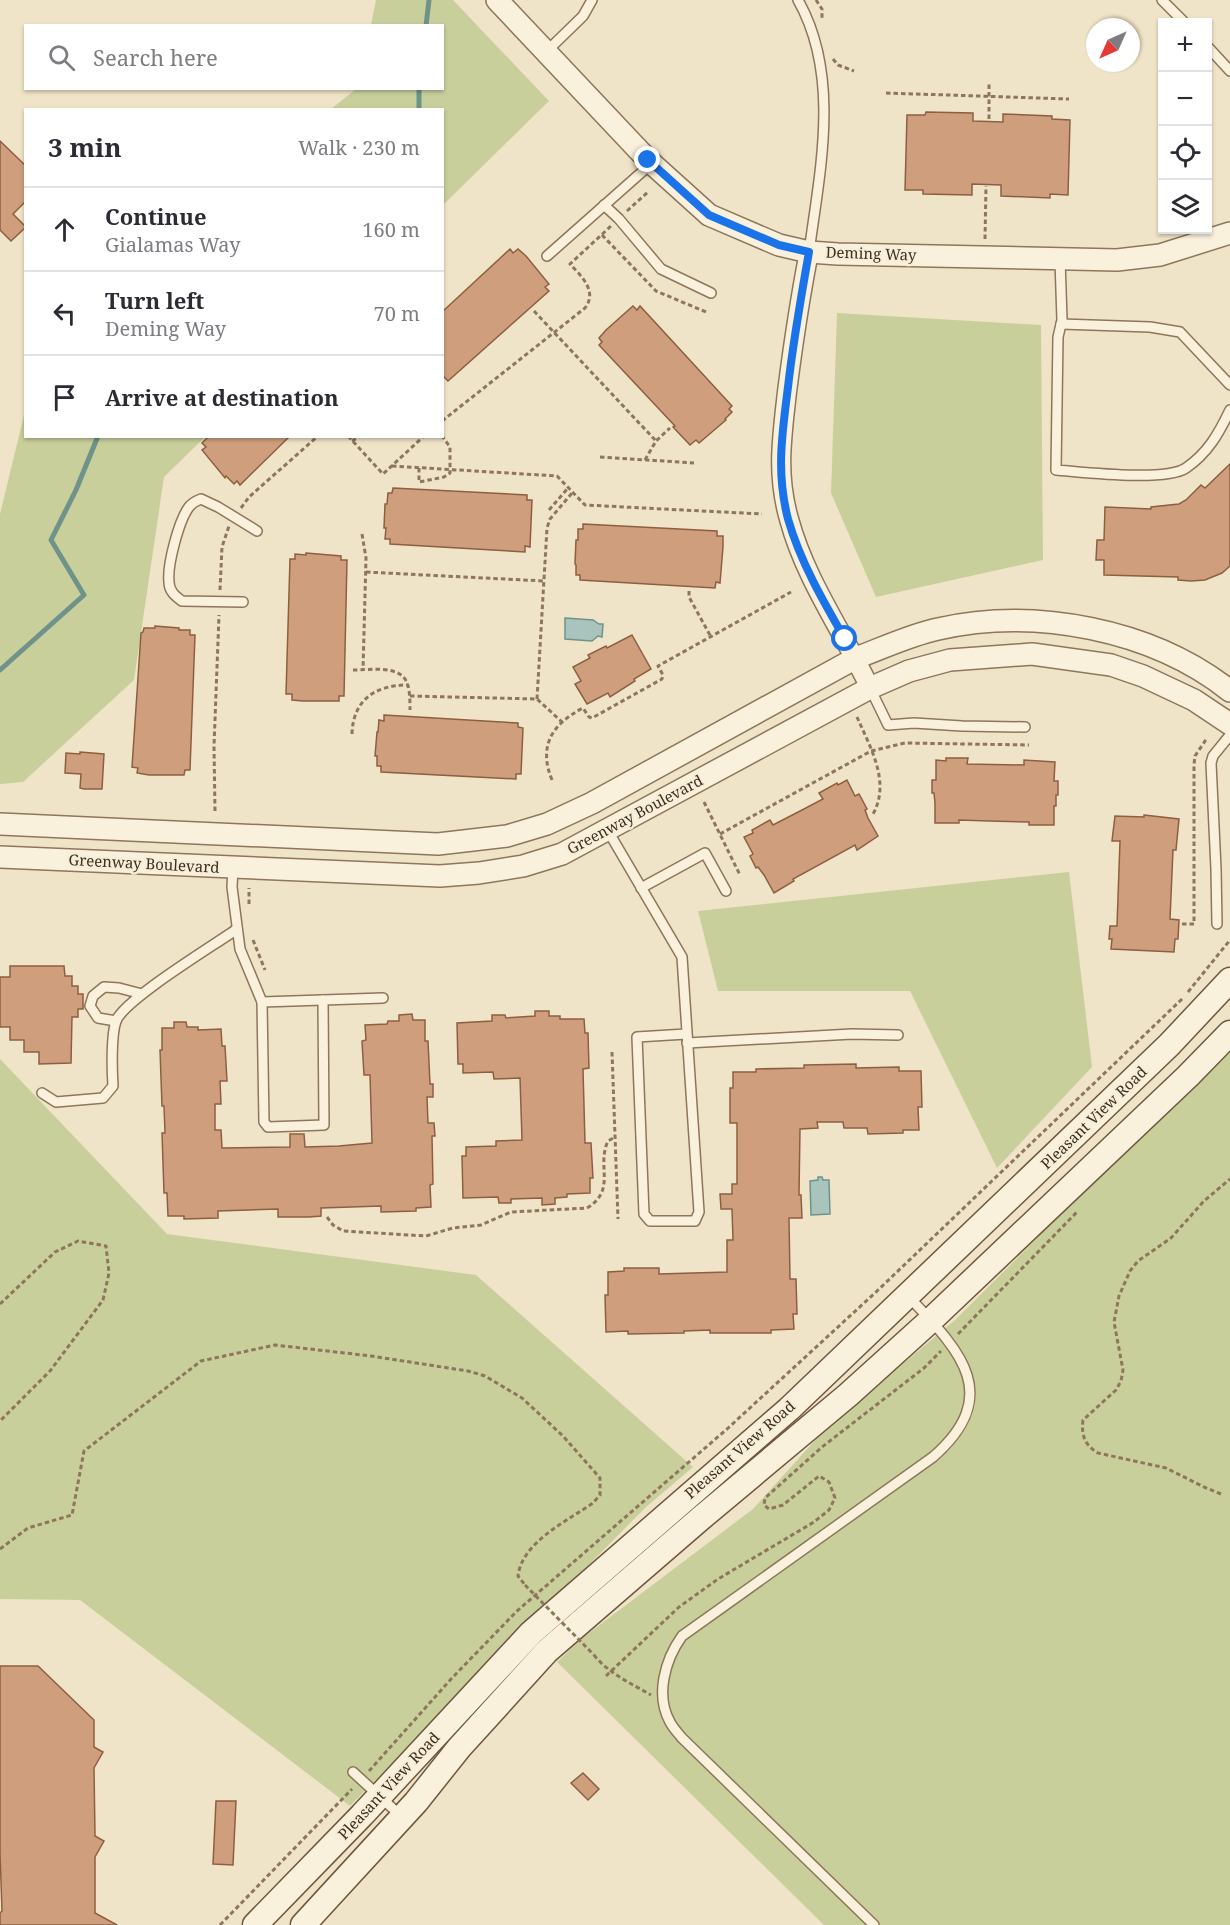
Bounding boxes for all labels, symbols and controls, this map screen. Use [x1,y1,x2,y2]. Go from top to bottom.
north arrow [1086,18,1140,72]
map controls [1158,18,1212,234]
button: + [1158,18,1212,72]
search box [24,24,444,90]
icon: search [45,41,78,74]
text: Search here [93,42,218,72]
button: − [1158,72,1212,126]
button: locate [1158,126,1212,180]
text: 3 min [48,129,122,165]
text: Walk · 230 m [298,134,420,161]
route end [634,146,660,172]
button: layers [1158,180,1212,234]
text: Continue [105,201,207,231]
icon: ahead [48,213,81,246]
text: 160 m [362,216,420,243]
text: Gialamas Way [105,231,240,258]
street label: Deming Way [825,241,917,265]
text: Turn left [105,285,204,315]
icon: left [48,297,81,330]
text: 70 m [374,300,420,327]
text: Deming Way [105,315,226,342]
icon: arrive [48,381,81,414]
text: Arrive at destination [105,382,339,412]
route start [831,625,857,651]
street label: Greenway Boulevard [563,770,706,858]
street label: Greenway Boulevard [68,849,220,877]
street label: Pleasant View Road [1036,1061,1151,1173]
street label: Pleasant View Road [680,1396,799,1503]
street label: Pleasant View Road [333,1727,443,1843]

